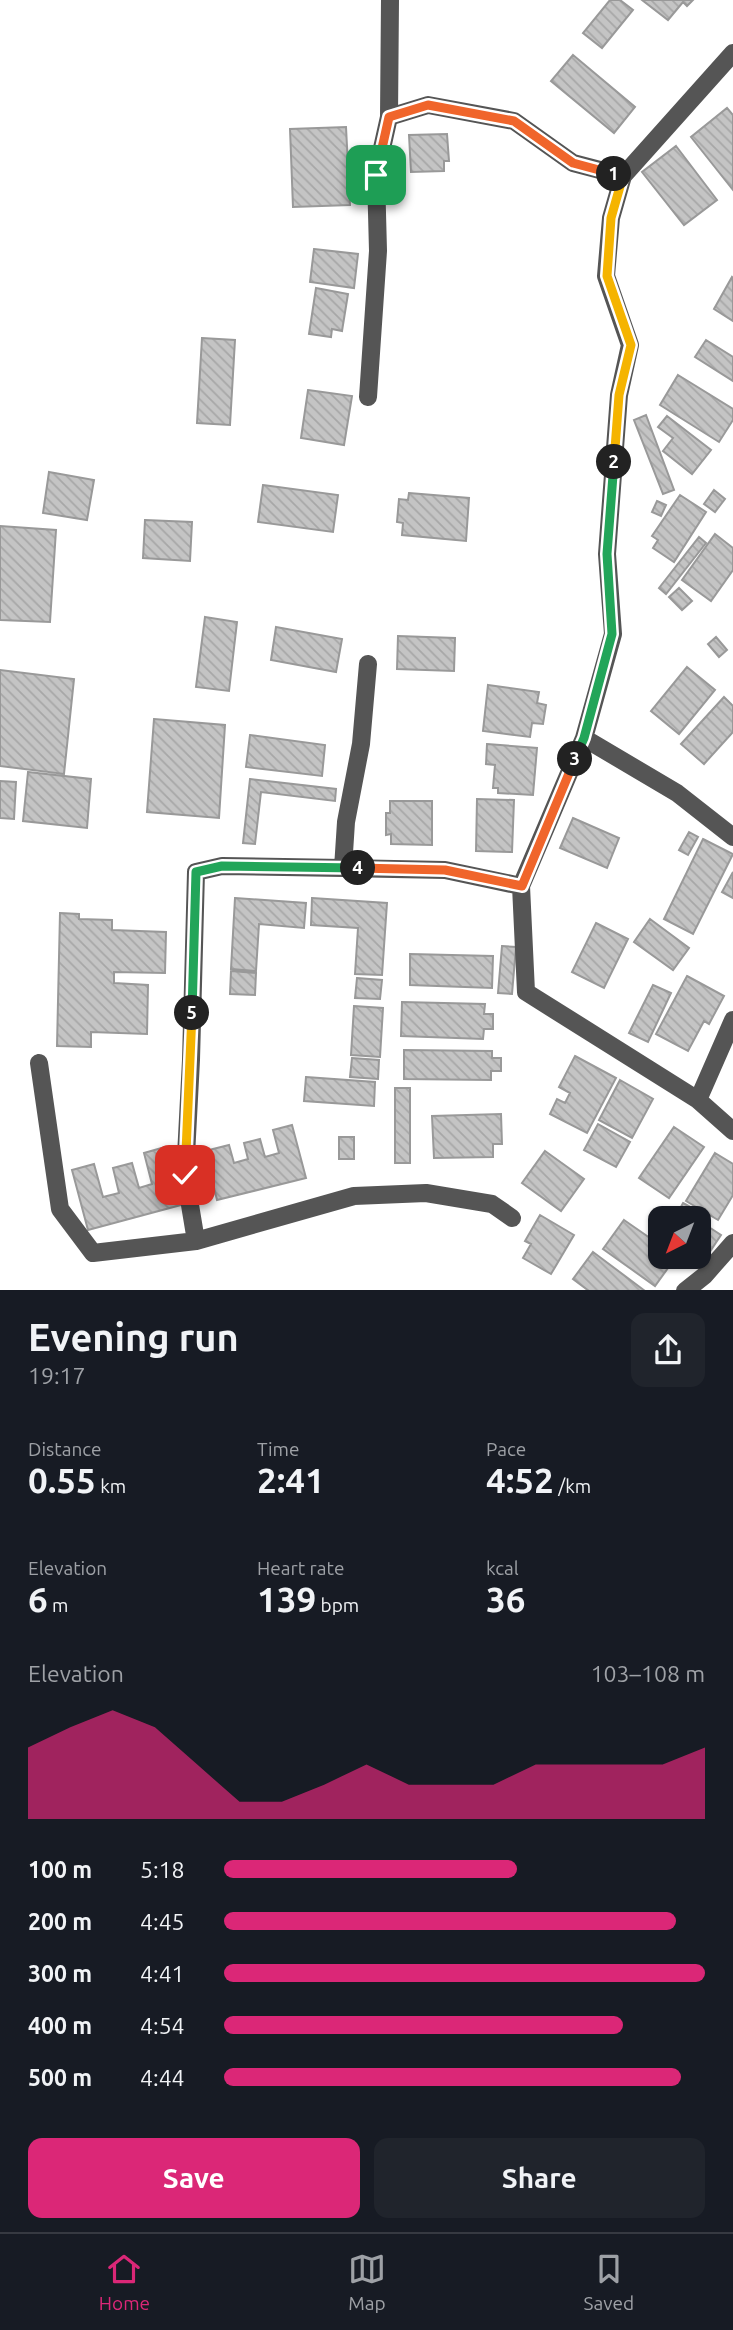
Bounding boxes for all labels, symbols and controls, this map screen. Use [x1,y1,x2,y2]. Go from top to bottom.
pin [346,145,406,205]
icon: arrive [357,156,395,194]
pin: 1 [596,156,632,192]
text: 1 [608,162,619,184]
pin: 2 [596,444,632,480]
text: 2 [608,450,619,472]
pin: 3 [558,742,592,776]
text: 3 [569,747,580,769]
pin: 4 [340,850,376,886]
text: 4 [352,856,363,878]
pin: 5 [174,996,210,1030]
text: 5 [186,1001,197,1023]
pin [155,1145,215,1205]
icon: check [166,1156,204,1194]
north arrow [648,1206,710,1269]
map controls [648,1206,711,1269]
button: share [631,1313,705,1387]
text: Evening run [28,1316,239,1358]
text: 19:17 [28,1363,86,1388]
text: Distance [28,1438,102,1460]
text: Time [257,1438,299,1460]
text: Pace [486,1438,526,1460]
text: 0.55 [28,1460,96,1500]
text: 2:41 [257,1460,325,1500]
text: 4:52 [486,1460,554,1500]
text: km [96,1475,126,1497]
text: /km [554,1475,591,1497]
text: Elevation [28,1557,107,1579]
text: Heart rate [257,1557,344,1579]
text: kcal [486,1557,519,1579]
text: 6 [28,1579,48,1619]
text: 139 [257,1579,316,1619]
text: 36 [486,1579,525,1619]
text: m [48,1594,69,1616]
text: bpm [316,1594,359,1616]
text: Elevation [28,1661,124,1686]
text: 103–108 m [591,1661,705,1686]
text: 100 m [28,1857,92,1882]
text: 5:18 [140,1857,185,1882]
text: 200 m [28,1909,92,1934]
text: 4:45 [140,1909,185,1934]
text: 300 m [28,1961,92,1986]
text: 4:41 [140,1961,185,1986]
text: 400 m [28,2013,92,2038]
text: 4:54 [140,2013,185,2038]
text: 500 m [28,2065,92,2090]
text: 4:44 [140,2065,185,2090]
button: Save [28,2138,360,2218]
button: Share [374,2138,705,2218]
tab: Home [99,2250,150,2314]
tab: Map [348,2250,386,2314]
tab: Saved [584,2250,634,2314]

